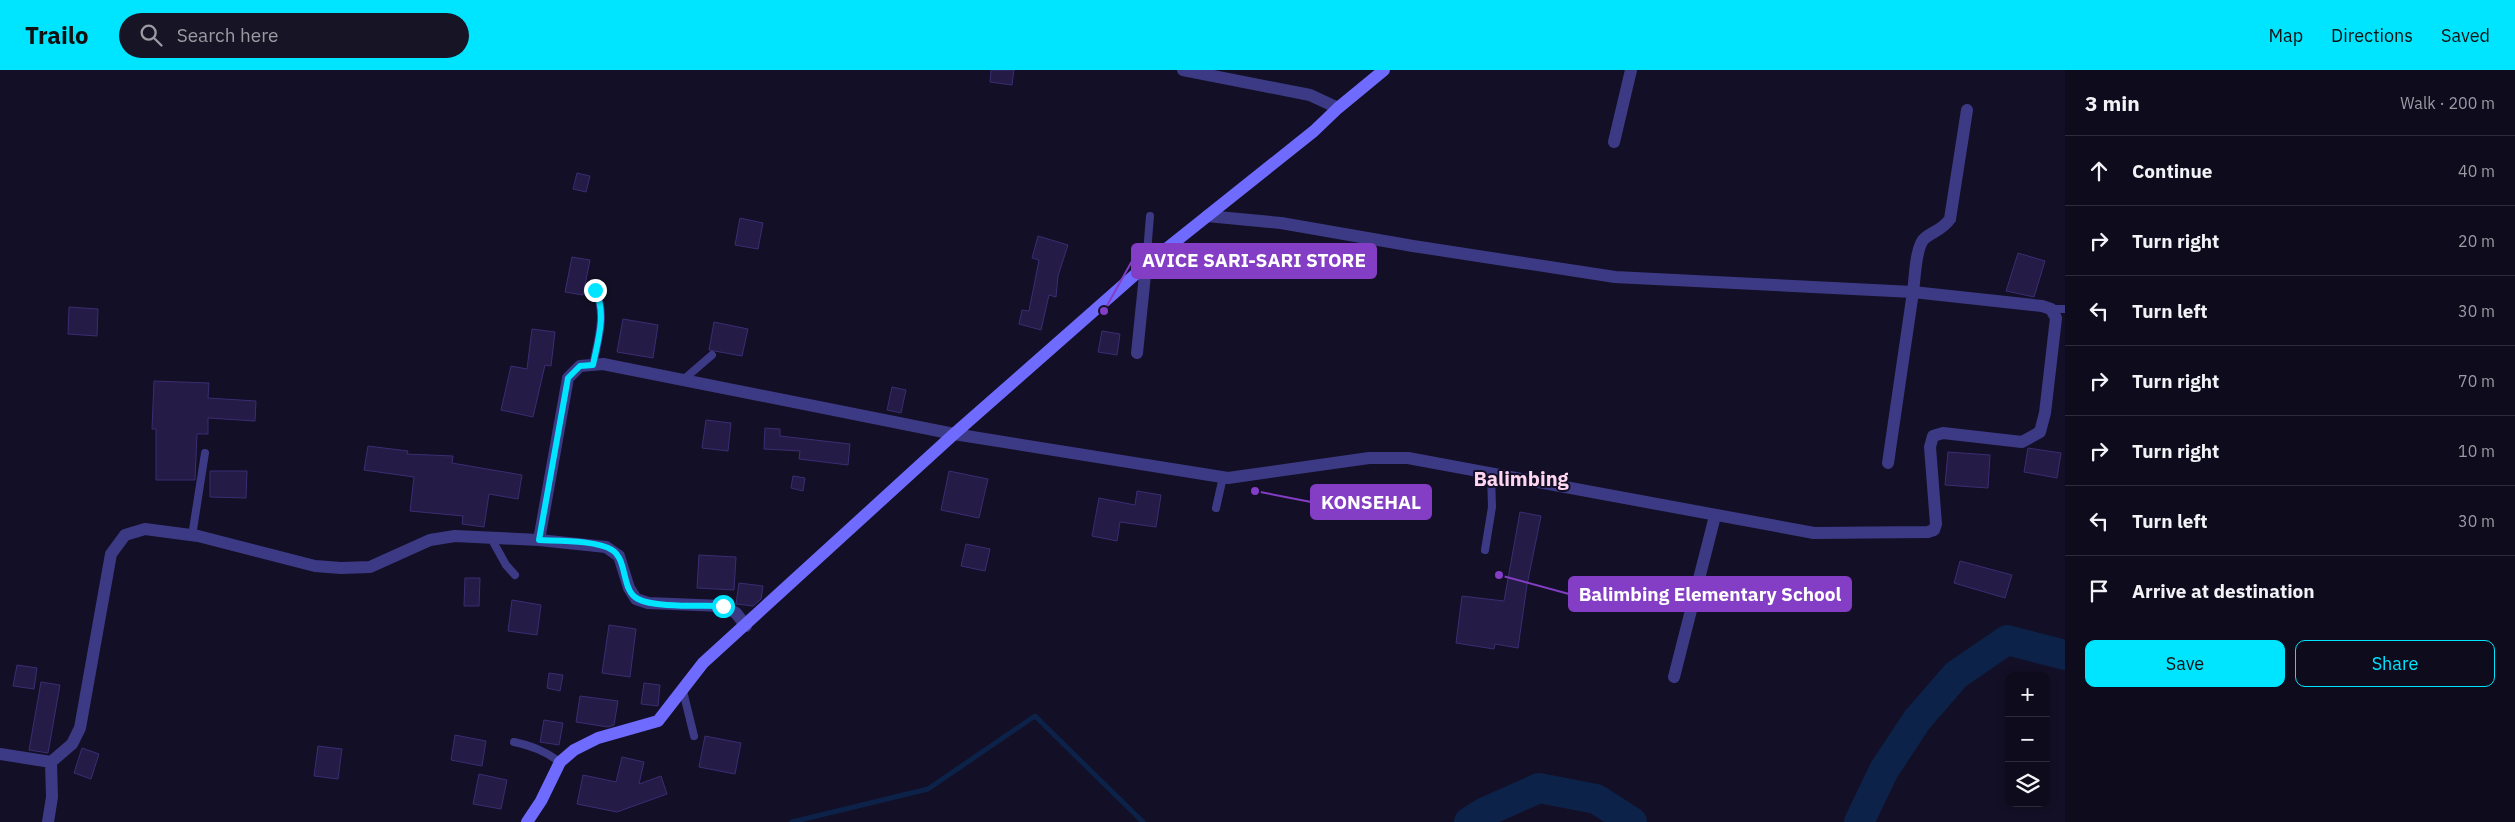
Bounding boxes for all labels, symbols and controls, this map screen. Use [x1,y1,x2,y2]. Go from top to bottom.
search box [119,13,469,58]
text: Trailo [25,19,89,51]
icon: search [137,21,165,49]
text: Search here [177,23,278,47]
text: Map [2268,24,2303,47]
text: Directions [2331,24,2413,47]
text: Saved [2441,24,2490,47]
text: 3 min [2085,89,2140,117]
text: Walk · 200 m [2400,93,2495,113]
icon: ahead [2085,157,2113,185]
text: Continue [2132,159,2212,183]
text: 40 m [2458,161,2495,181]
icon: right [2085,227,2113,255]
text: Turn right [2132,229,2219,253]
text: 20 m [2458,231,2495,251]
callout: AVICE SARI-SARI STORE [1132,244,1376,278]
text: AVICE SARI-SARI STORE [1142,248,1366,272]
route end [584,279,607,302]
icon: left [2085,297,2113,325]
text: Turn left [2132,299,2208,323]
text: 30 m [2458,301,2495,321]
icon: right [2085,367,2113,395]
text: Turn right [2132,369,2219,393]
text: 70 m [2458,371,2495,391]
icon: right [2085,437,2113,465]
text: Turn right [2132,439,2219,463]
text: 10 m [2458,441,2495,461]
district label: Balimbing [1473,465,1570,492]
callout: KONSEHAL [1311,485,1431,519]
text: KONSEHAL [1321,490,1421,514]
icon: left [2085,507,2113,535]
text: Turn left [2132,509,2208,533]
text: 30 m [2458,511,2495,531]
callout: Balimbing Elementary School [1569,577,1851,611]
icon: arrive [2085,577,2113,605]
text: Arrive at destination [2132,579,2315,603]
text: Balimbing Elementary School [1579,582,1842,606]
route start [712,595,735,618]
button: Save [2085,640,2285,687]
button: Share [2295,640,2495,687]
map controls [2005,672,2050,807]
button: + [2005,672,2050,717]
button: − [2005,717,2050,762]
button: layers [2005,762,2050,807]

